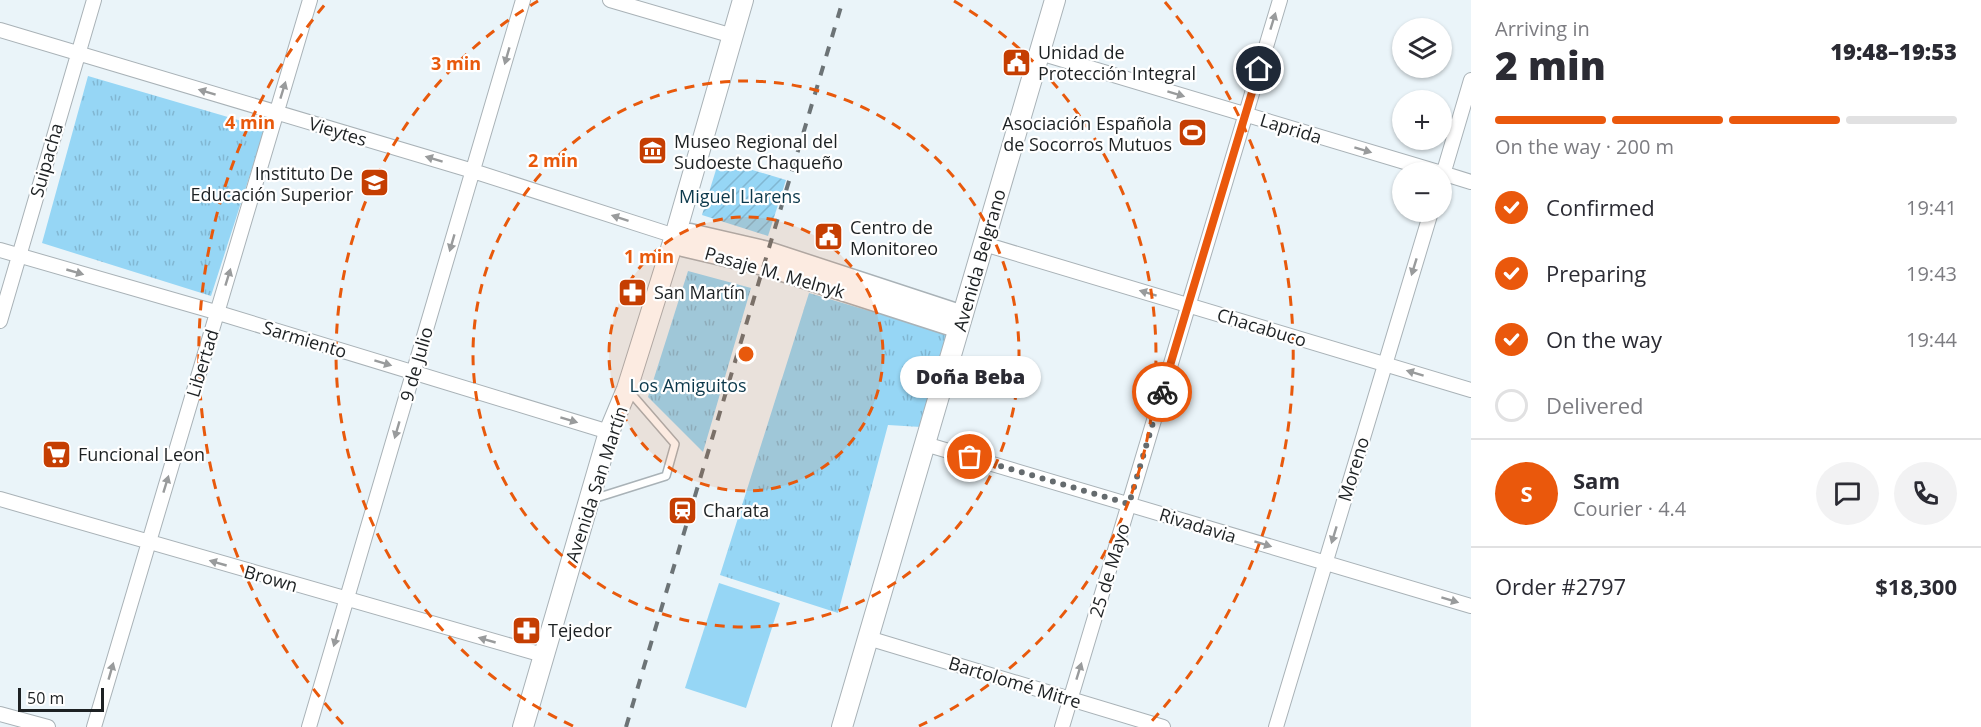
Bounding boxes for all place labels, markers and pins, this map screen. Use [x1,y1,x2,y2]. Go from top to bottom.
place label: Unidad de Protección Integral [1038,40,1196,85]
pin [1233,43,1284,94]
public building icon: Unidad de Protección Integral [1001,46,1033,78]
place label: Asociación Española de Socorros Mutuos [1002,111,1172,156]
sports icon: Asociación Española de Socorros Mutuos [1177,117,1209,149]
place label: Museo Regional del Sudoeste Chaqueño [674,129,843,174]
museum icon: Museo Regional del Sudoeste Chaqueño [637,135,669,167]
place label: Instituto De Educación Superior [190,161,354,206]
school or university icon: Instituto De Educación Superior [358,167,390,199]
place label: Centro de Monitoreo [850,215,938,260]
public building icon: Centro de Monitoreo [813,221,845,253]
pharmacy icon: San Martín [617,276,649,308]
place label: San Martín [654,280,745,304]
centre of rings [736,344,756,364]
callout: Doña Beba [900,355,1040,397]
pin [944,431,995,482]
supermarket icon: Funcional Leon [41,438,73,470]
place label: Funcional Leon [78,442,205,466]
station icon: Charata [666,494,698,526]
place label: Charata [703,498,769,522]
pharmacy icon: Tejedor [511,614,543,646]
place label: Tejedor [548,618,613,642]

